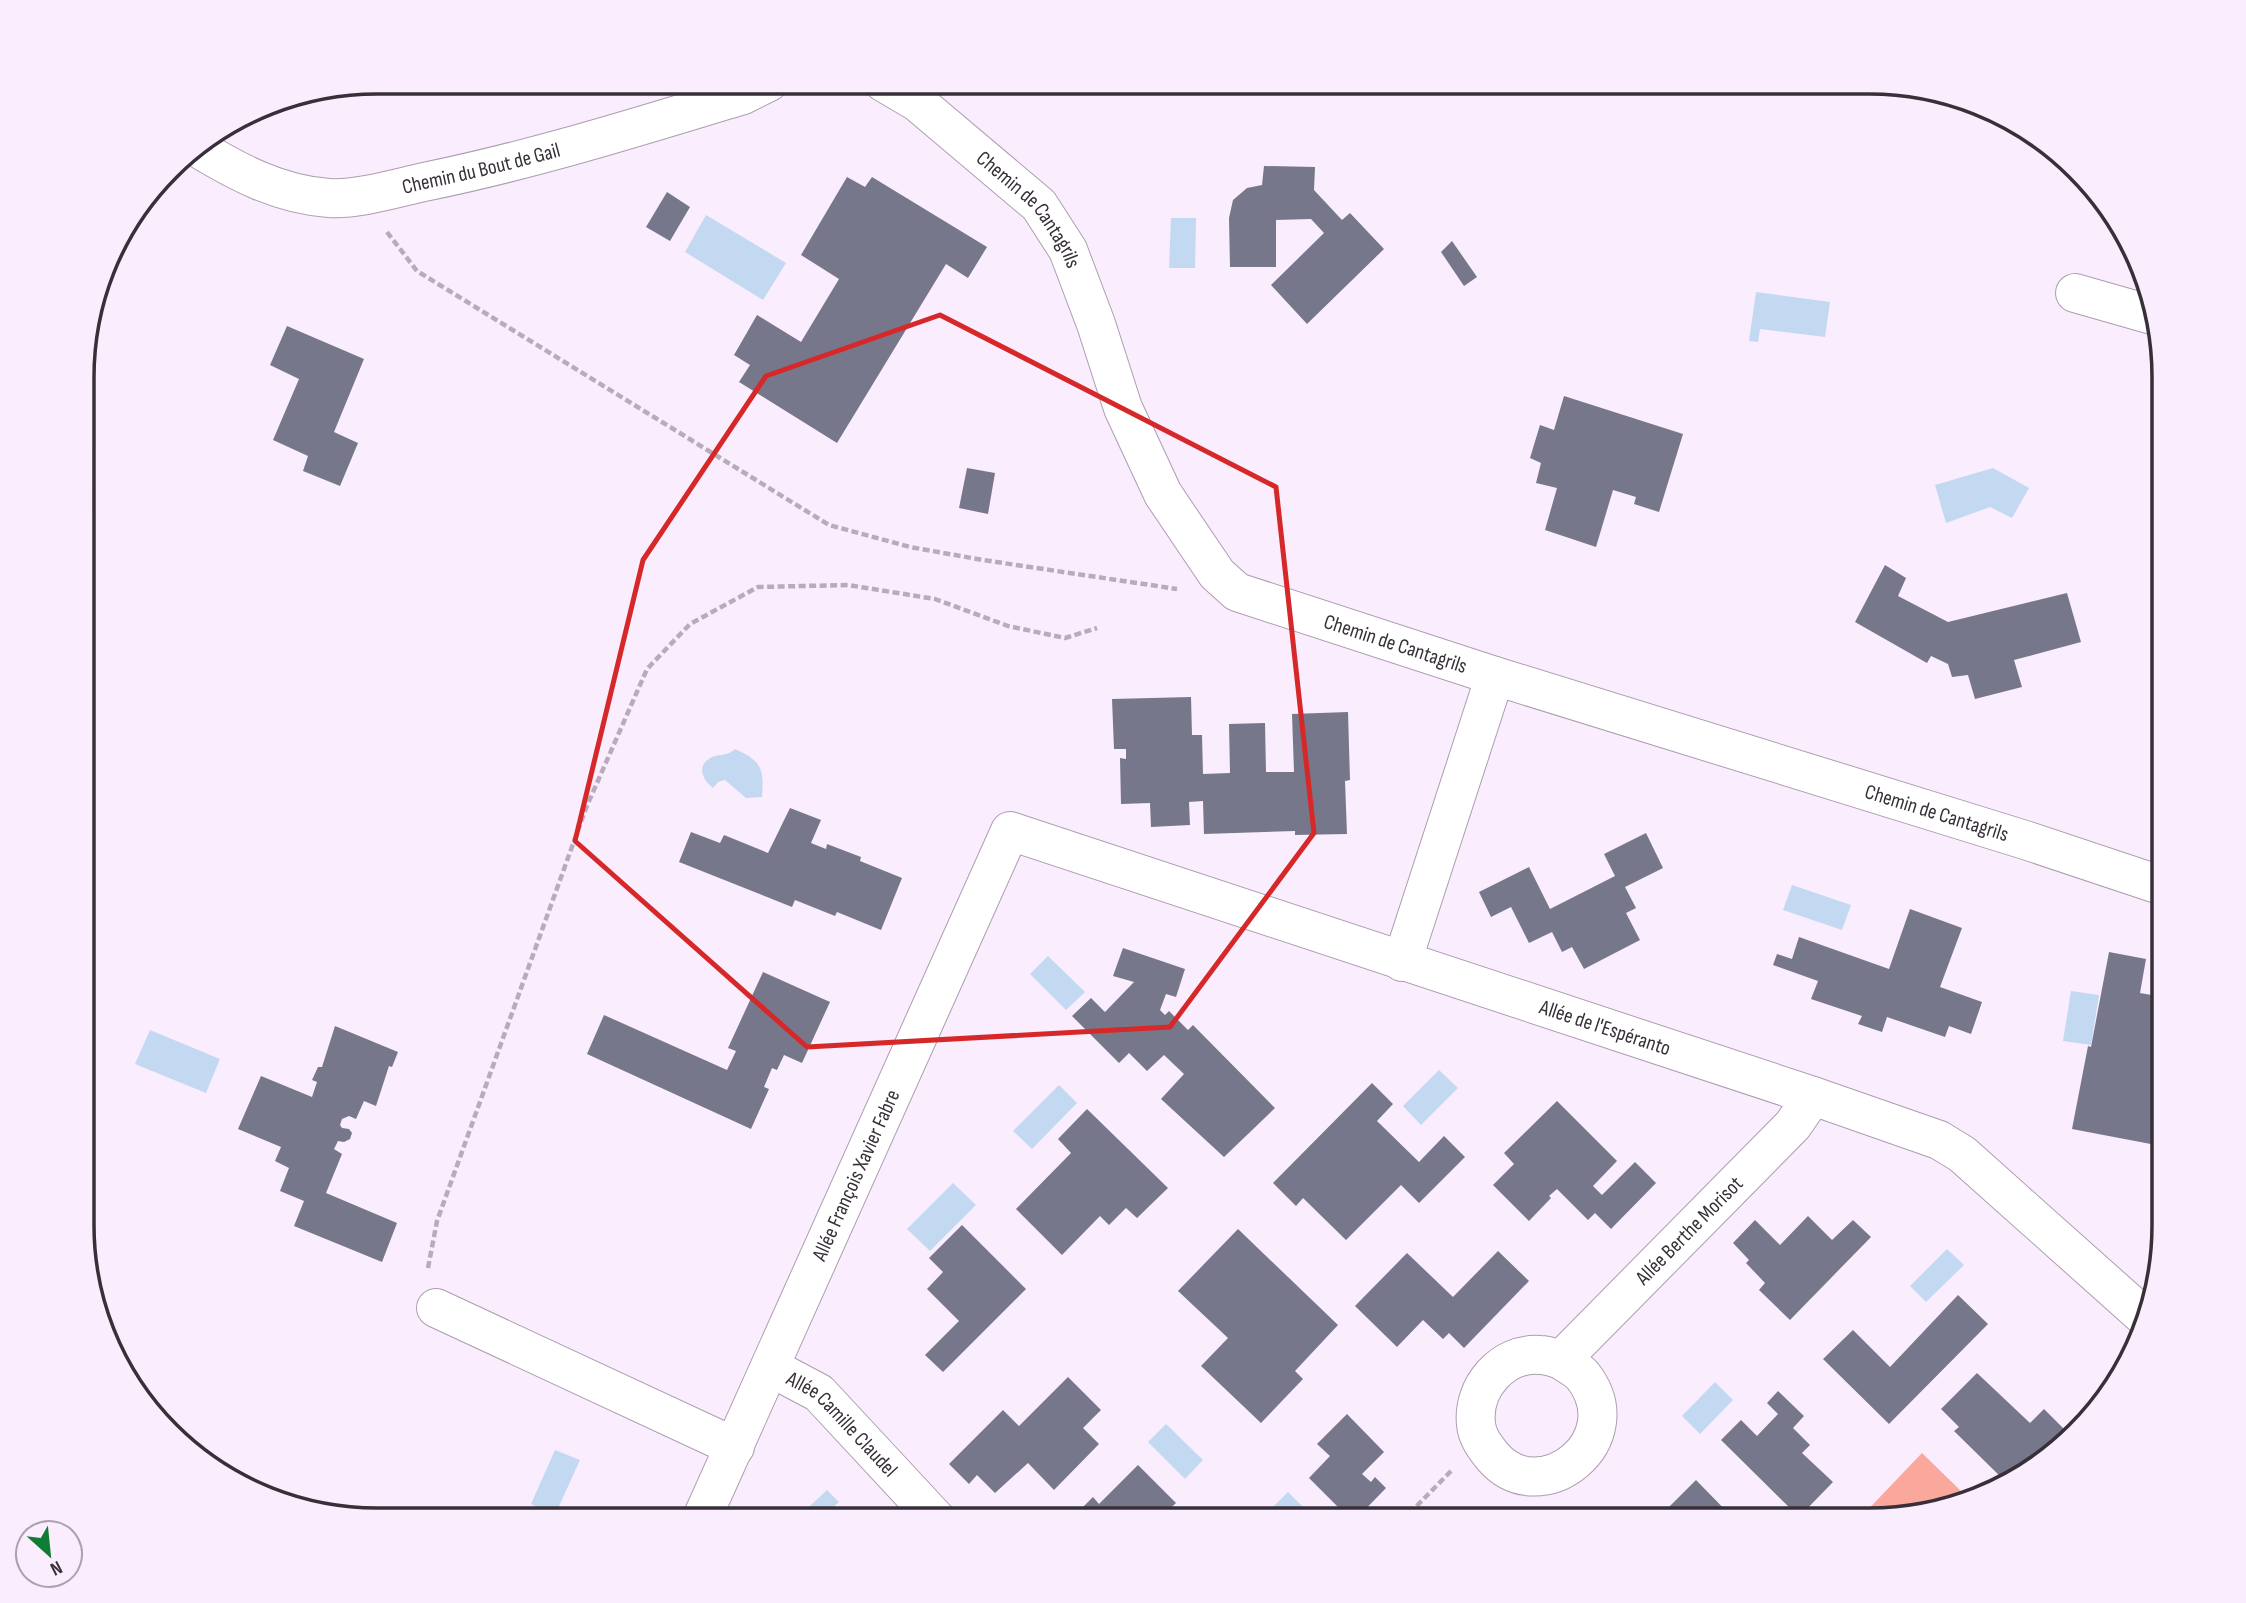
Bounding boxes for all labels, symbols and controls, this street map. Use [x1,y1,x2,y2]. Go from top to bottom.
street label: Chemin du Bout de Gail [399,138,563,200]
street label: Chemin de Cantagrils [971,146,1086,271]
street label: Chemin de Cantagrils [1321,609,1470,679]
street label: Chemin de Cantagrils [1862,779,2012,847]
street label: Allée de l'Espéranto [1536,994,1674,1061]
street label: Allée François Xavier Fabre [806,1086,905,1266]
street label: Allée Berthe Morisot [1630,1171,1748,1291]
street label: Allée Camille Claudel [781,1366,902,1482]
north arrow [14,1519,84,1589]
text: N [46,1555,66,1580]

